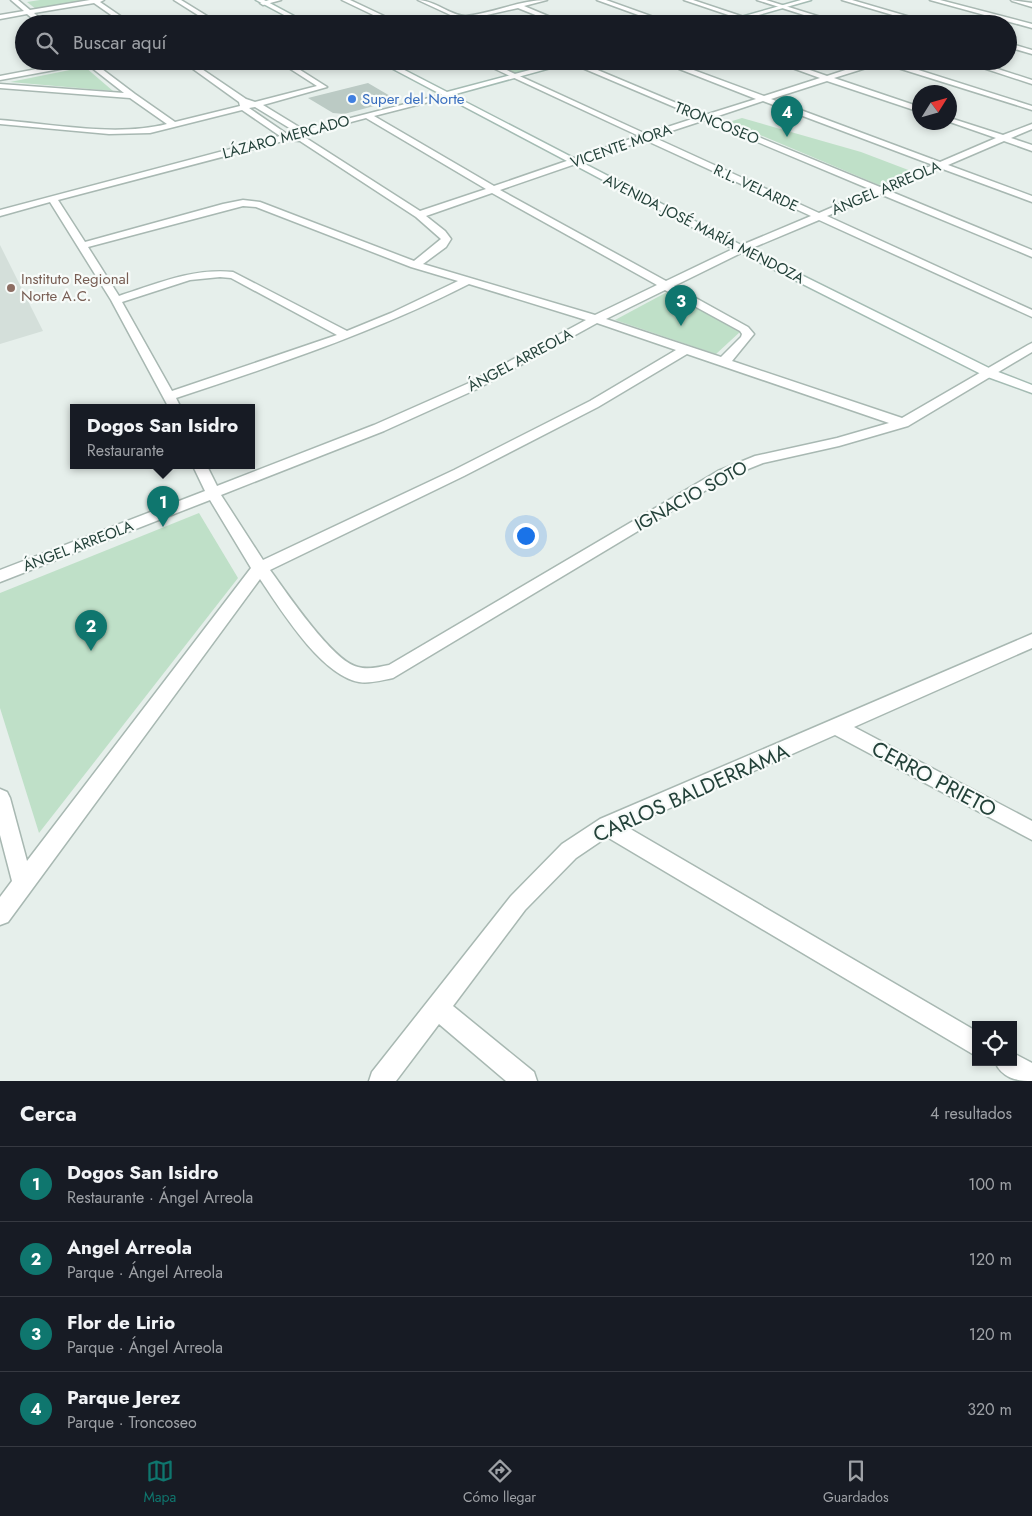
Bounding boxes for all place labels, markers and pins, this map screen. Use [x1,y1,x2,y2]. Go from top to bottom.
place label: Super del Norte [362,88,465,110]
marker: Super del Norte [346,93,358,105]
pin: 4 [771,96,803,137]
place label: Instituto Regional Norte A.C. [21,268,129,307]
marker: Instituto Regional Norte A.C. [5,282,17,294]
pin: 3 [665,285,697,326]
pin: 1 [147,486,179,527]
pin: 2 [75,610,107,651]

